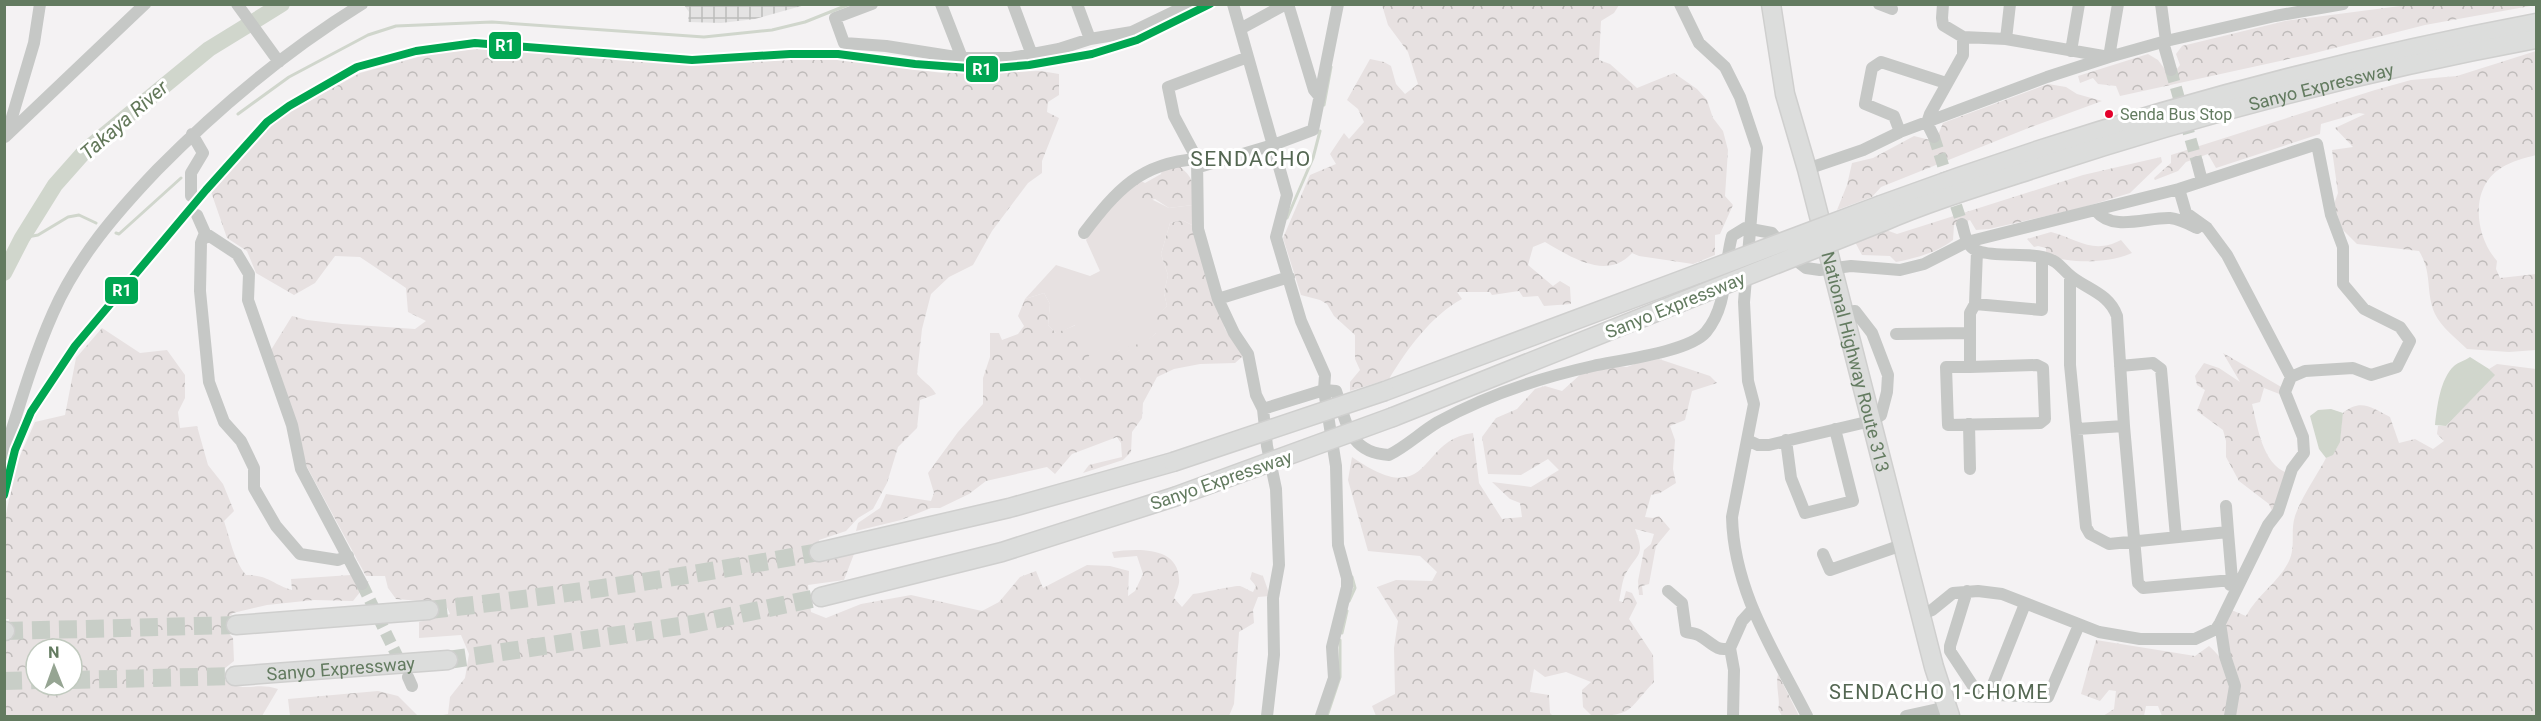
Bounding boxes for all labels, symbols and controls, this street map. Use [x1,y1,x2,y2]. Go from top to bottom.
line badge: R1 [488,31,522,60]
text: R1 [495,36,515,55]
line badge: R1 [965,55,999,83]
street label: Sanyo Expressway [2246,58,2396,114]
text: R1 [972,60,992,79]
water label: Takaya River [75,74,174,165]
place label: Senda Bus Stop [2120,105,2232,124]
marker: Senda Bus Stop [2103,108,2115,120]
district label: SENDACHO [1190,147,1312,171]
street label: National Highway Route 313 [1818,249,1894,474]
street label: Sanyo Expressway [1602,267,1748,343]
line badge: R1 [104,276,139,305]
text: R1 [112,281,132,300]
street label: Sanyo Expressway [1147,446,1295,514]
north arrow [24,637,84,697]
text: N [48,643,60,662]
street label: Sanyo Expressway [266,652,416,684]
district label: SENDACHO 1-CHOME [1829,680,2049,704]

